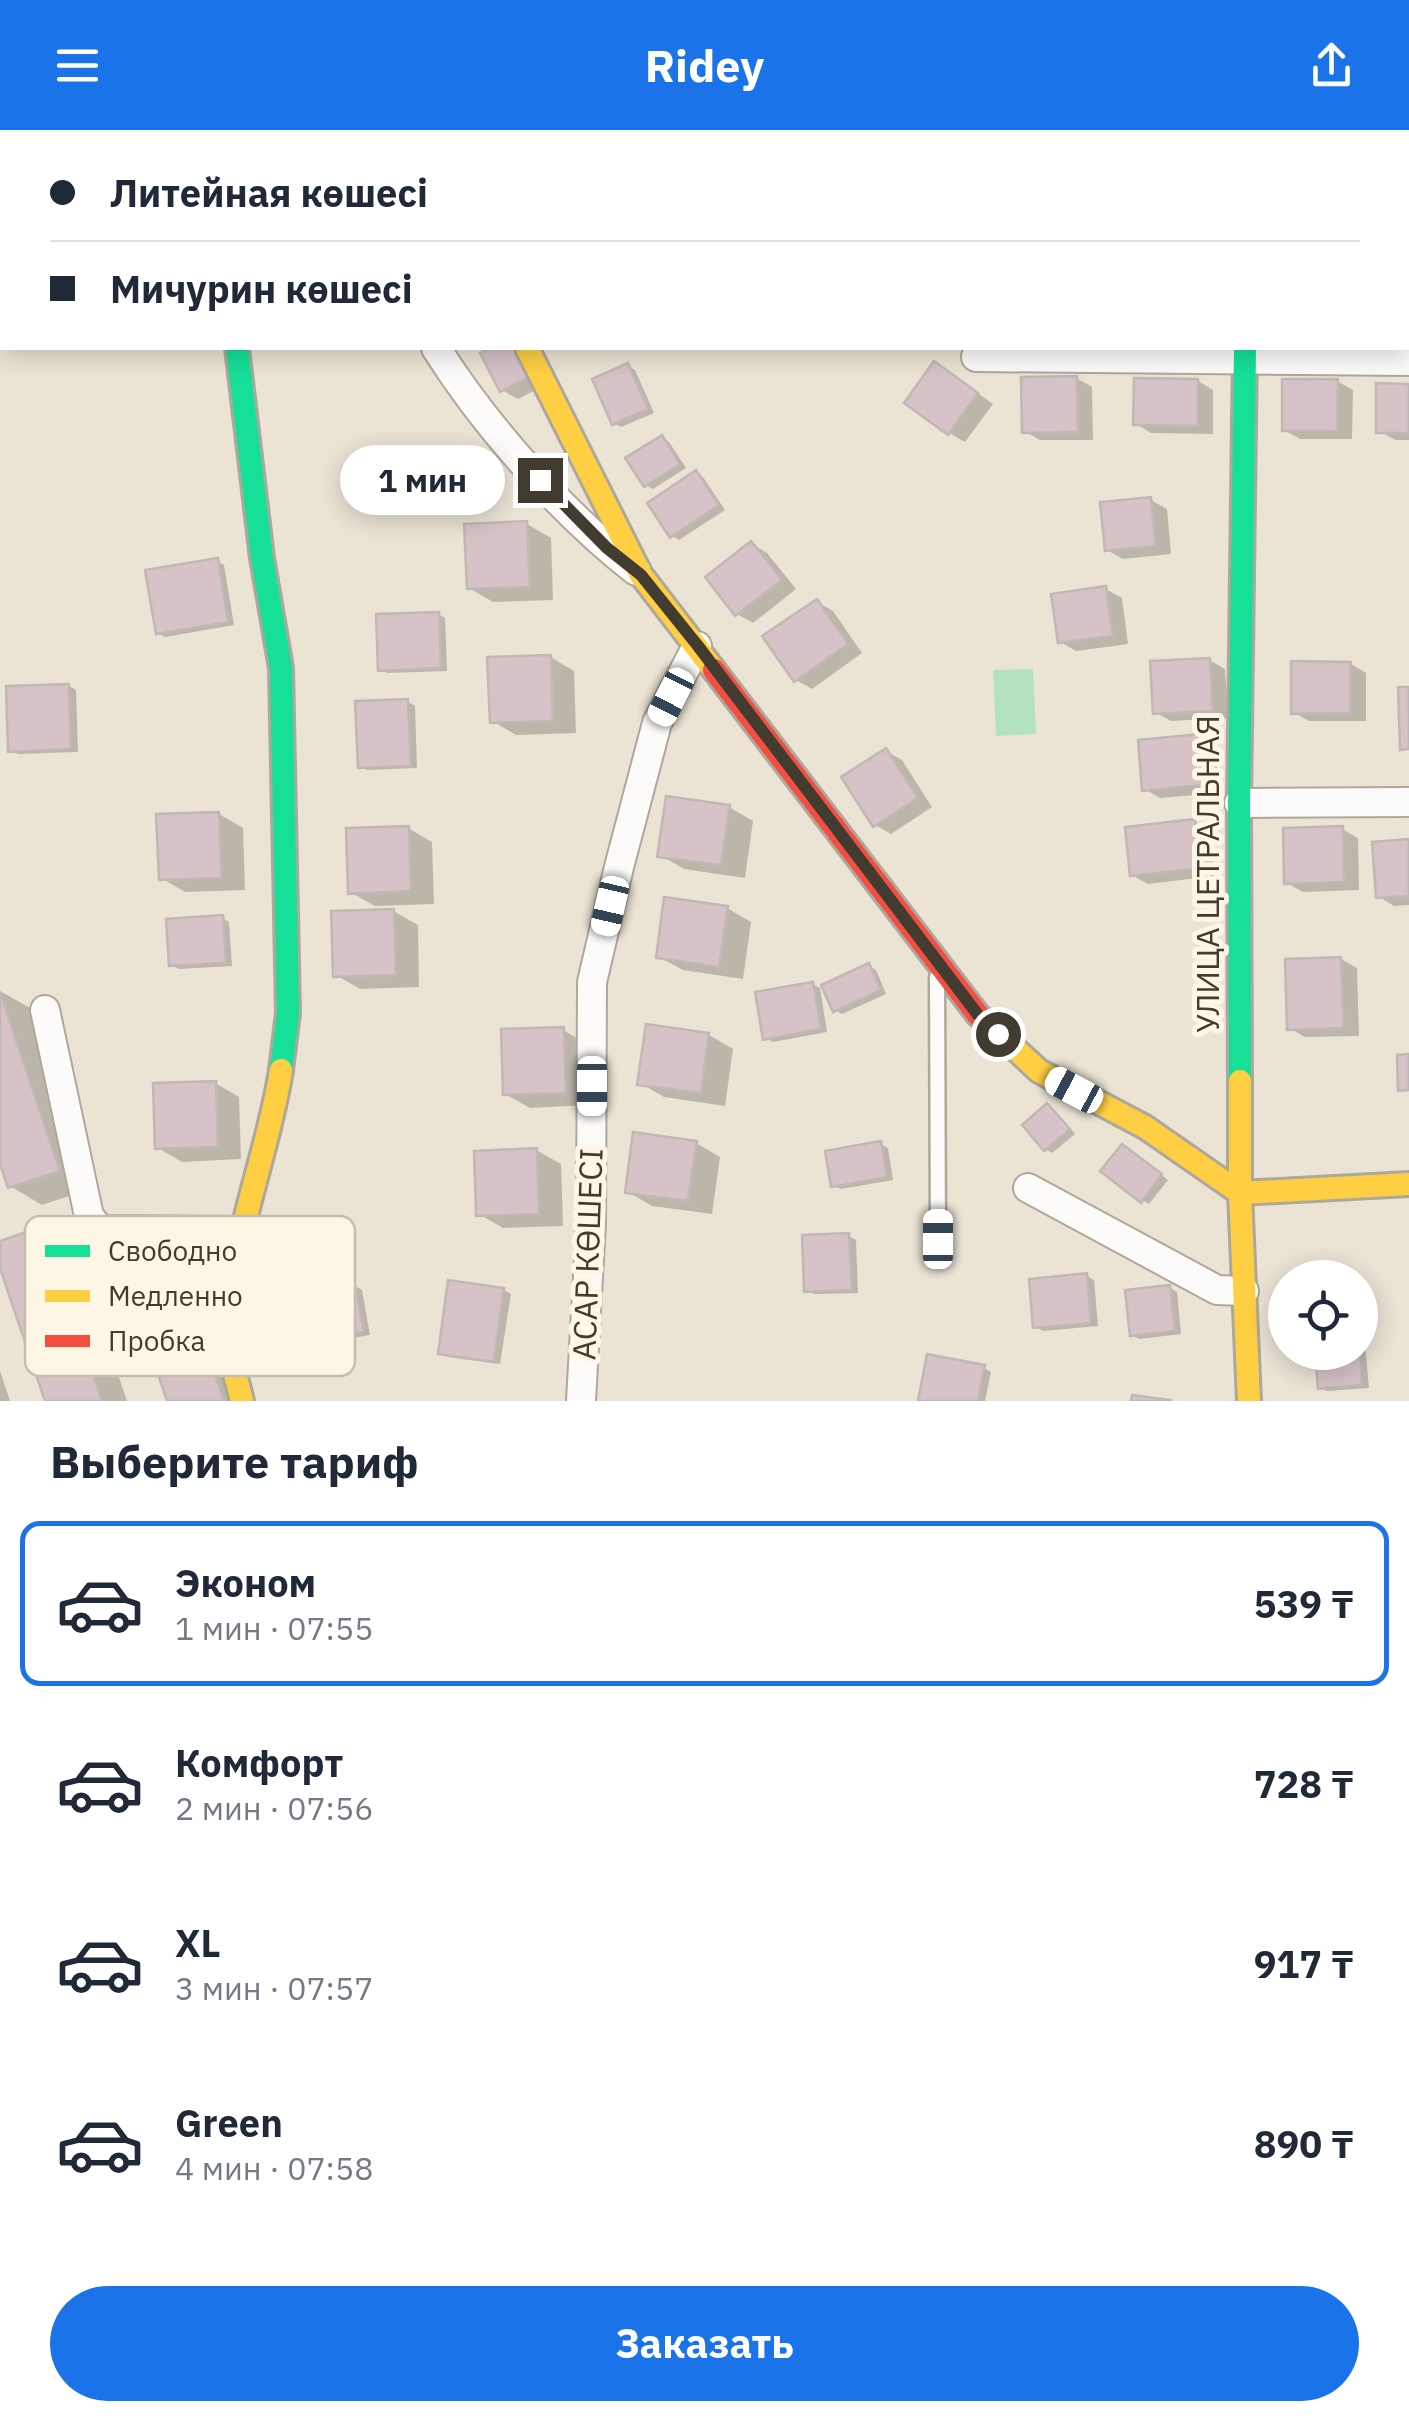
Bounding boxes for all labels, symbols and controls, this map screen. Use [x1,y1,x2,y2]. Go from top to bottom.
text: Ridey [645,36,764,94]
icon: menu [50,38,105,93]
icon: share [1304,38,1359,93]
text: Литейная көшесі [110,168,428,217]
text: Мичурин көшесі [110,264,413,313]
callout: 1 мин [340,445,505,515]
route end [518,458,563,503]
text: 1 мин [378,459,467,501]
car [644,663,698,731]
street label: УЛИЦА ЦЕТРАЛЬНАЯ [1186,715,1228,1033]
car [589,873,631,939]
route start [976,1012,1021,1057]
car [577,1056,607,1116]
car [1040,1063,1108,1117]
street label: АСАР КӨШЕСІ [562,1147,612,1361]
car [923,1209,953,1269]
legend [25,1216,355,1376]
text: Свободно [108,1232,237,1269]
map controls [1268,1260,1378,1370]
button: locate [1268,1260,1378,1370]
text: Медленно [108,1277,243,1314]
text: Пробка [108,1322,205,1359]
text: Выберите тариф [50,1432,419,1490]
text: Эконом [175,1558,316,1607]
icon: car [55,1559,145,1649]
text: 539 ₸ [1254,1579,1354,1628]
text: 1 мин · 07:55 [175,1607,373,1649]
text: Комфорт [175,1738,343,1787]
icon: car [55,1739,145,1829]
text: 728 ₸ [1254,1759,1354,1808]
text: 2 мин · 07:56 [175,1787,373,1829]
text: XL [175,1918,221,1967]
icon: car [55,1919,145,2009]
text: 917 ₸ [1254,1939,1354,1988]
text: 3 мин · 07:57 [175,1967,373,2009]
text: Green [175,2098,283,2147]
icon: car [55,2099,145,2189]
text: 890 ₸ [1254,2119,1354,2168]
text: 4 мин · 07:58 [175,2147,373,2189]
button: Заказать [50,2286,1359,2401]

